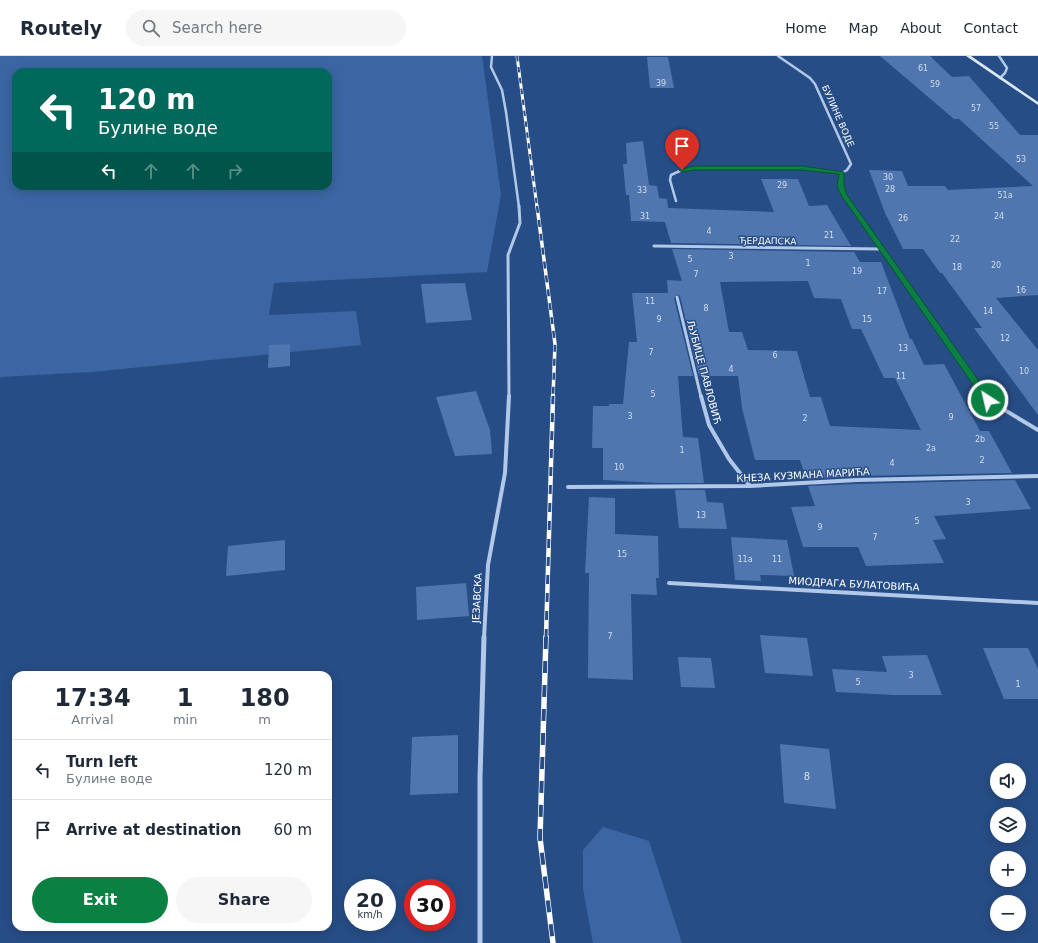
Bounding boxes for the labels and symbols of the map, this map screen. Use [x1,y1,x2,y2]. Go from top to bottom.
house number: 61 [918,64,928,73]
house number: 39 [656,79,666,88]
house number: 59 [930,80,940,89]
street label: БУЛИНЕ ВОДЕ [820,84,856,149]
house number: 57 [971,104,981,113]
house number: 55 [989,122,999,131]
pin [665,129,699,170]
house number: 53 [1016,155,1026,164]
house number: 30 [883,173,893,182]
house number: 29 [777,181,787,190]
house number: 28 [885,185,895,194]
house number: 33 [637,186,647,195]
house number: 51a [997,191,1013,200]
house number: 31 [640,212,650,221]
house number: 24 [994,212,1004,221]
house number: 26 [898,214,908,223]
house number: 4 [706,227,712,236]
house number: 21 [824,231,834,240]
street label: ЂЕРДАПСКА [738,235,797,247]
house number: 22 [950,235,960,244]
house number: 3 [728,252,734,261]
house number: 5 [687,255,693,264]
house number: 1 [805,259,811,268]
house number: 20 [991,261,1001,270]
house number: 18 [952,263,962,272]
house number: 19 [852,267,862,276]
house number: 7 [693,270,699,279]
house number: 16 [1016,286,1026,295]
house number: 17 [877,287,887,296]
house number: 11 [645,297,655,306]
house number: 8 [703,304,709,313]
house number: 14 [983,307,993,316]
house number: 9 [656,315,662,324]
house number: 15 [862,315,872,324]
street label: ЉУБИЦЕ ПАВЛОВИЋ [685,319,723,425]
house number: 12 [1000,334,1010,343]
house number: 13 [898,344,908,353]
house number: 7 [648,348,654,357]
house number: 6 [772,351,778,360]
house number: 4 [728,365,734,374]
house number: 10 [1019,367,1029,376]
house number: 11 [896,372,906,381]
position arrow [967,379,1009,421]
house number: 5 [650,390,656,399]
house number: 3 [627,412,633,421]
house number: 9 [948,413,954,422]
house number: 2 [802,414,808,423]
house number: 2b [975,435,985,444]
house number: 2a [926,444,936,453]
house number: 1 [679,446,685,455]
house number: 2 [979,456,985,465]
house number: 4 [889,459,895,468]
house number: 10 [614,463,624,472]
street label: КНЕЗА КУЗМАНА МАРИЋА [736,466,870,484]
house number: 3 [965,498,971,507]
house number: 13 [696,511,706,520]
house number: 5 [914,517,920,526]
house number: 9 [817,523,823,532]
house number: 7 [872,533,878,542]
house number: 15 [617,550,627,559]
house number: 11a [737,555,753,564]
house number: 11 [772,555,782,564]
street label: ЈЕЗАВСКА [470,572,484,624]
street label: МИОДРАГА БУЛАТОВИЋА [788,575,920,593]
house number: 7 [607,632,613,641]
house number: 3 [908,671,914,680]
house number: 5 [855,678,861,687]
house number: 1 [1015,680,1021,689]
house number: 8 [804,771,810,782]
speed limit sign: 30 [404,879,456,931]

